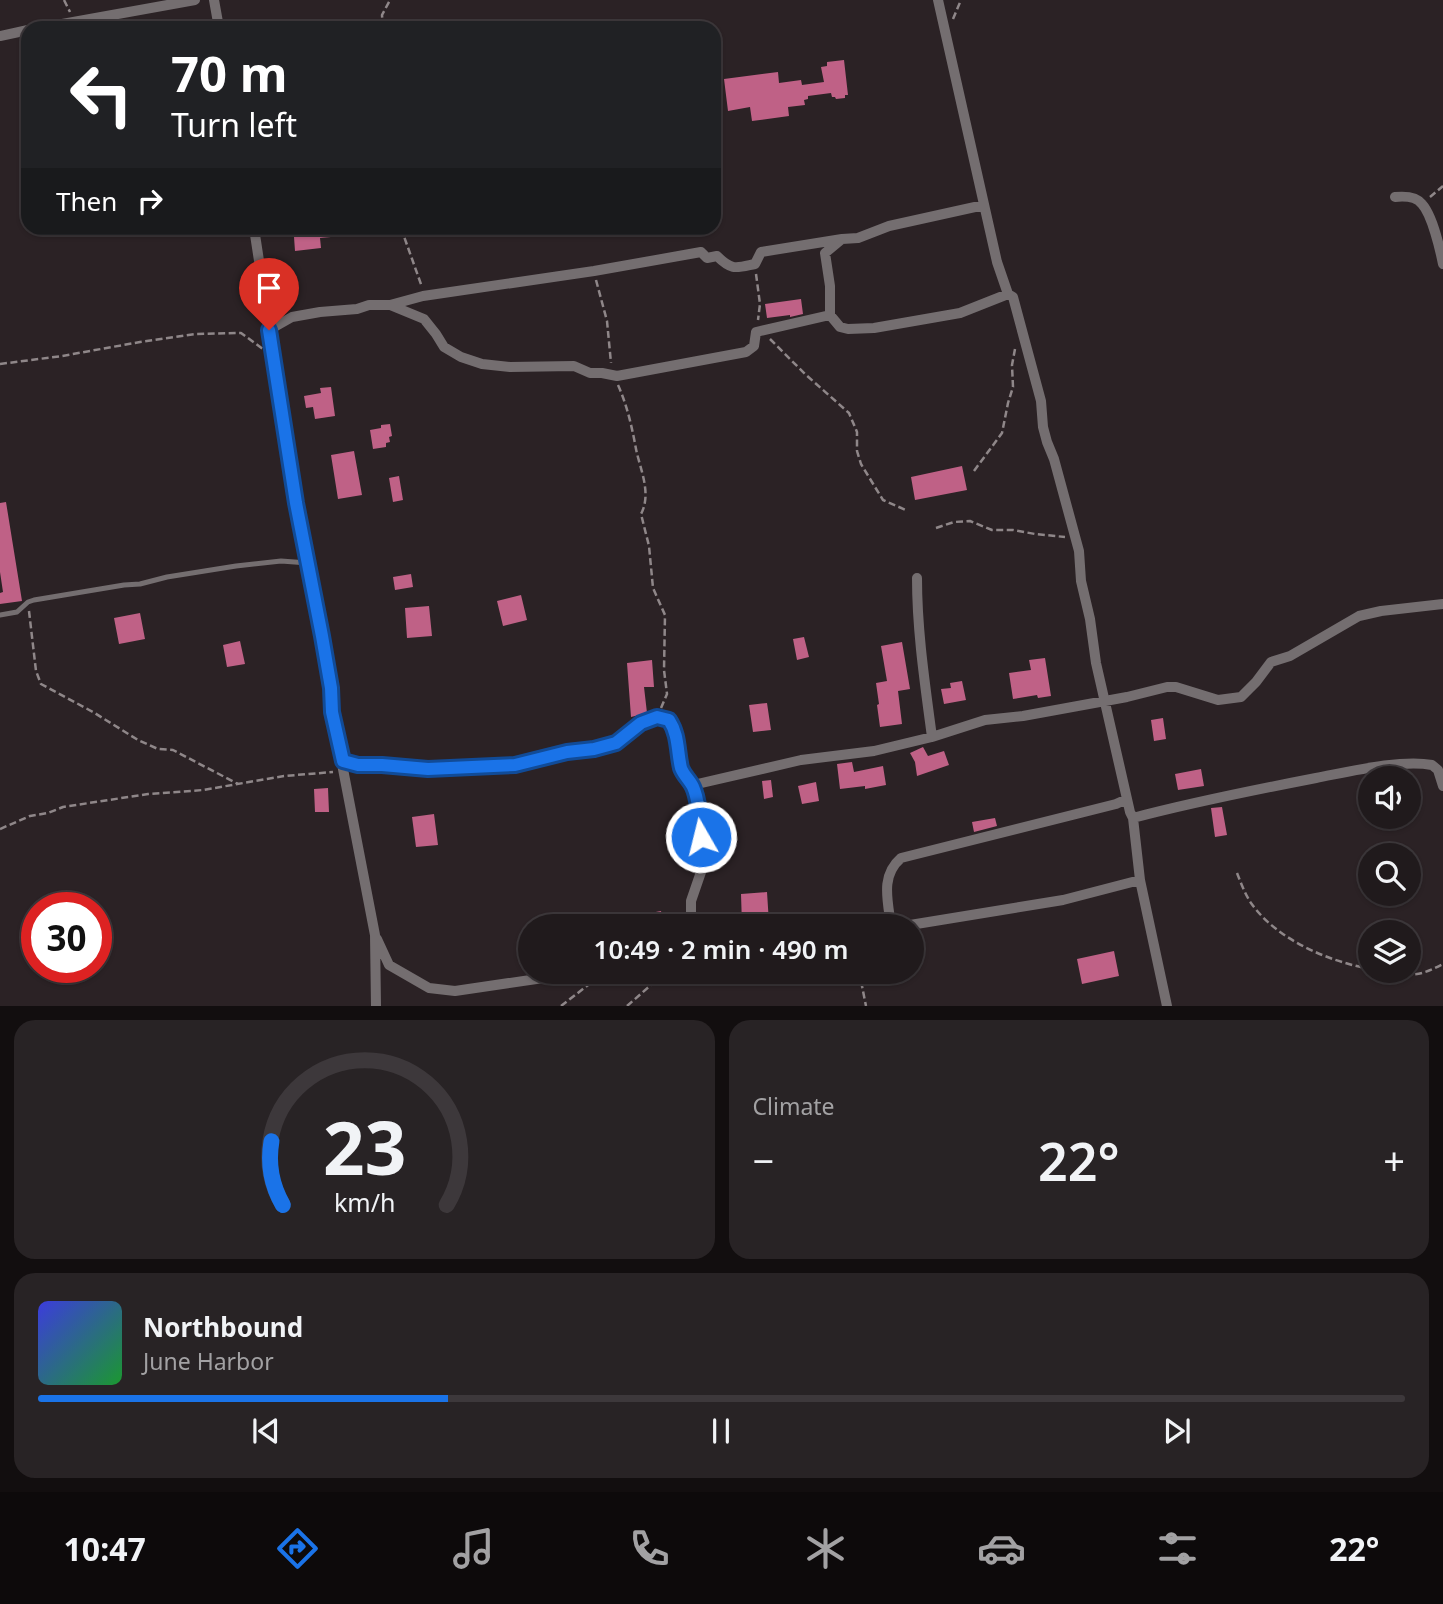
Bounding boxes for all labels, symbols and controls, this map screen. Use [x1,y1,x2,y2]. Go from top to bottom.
text: 70 m [171,40,288,106]
icon: left [56,49,147,140]
text: Turn left [171,103,297,146]
icon: right [131,182,169,220]
text: Then [56,183,117,219]
pin [239,258,299,330]
icon: arrive [250,269,288,307]
map controls [1358,766,1421,983]
button: sound [1358,766,1421,829]
position arrow [664,800,738,874]
button: search [1358,843,1421,906]
speed limit sign: 30 [21,892,112,983]
button: layers [1358,920,1421,983]
text: 10:49 · 2 min · 490 m [594,931,848,967]
text: Climate [753,1090,835,1122]
text: 23 [323,1098,406,1197]
text: 22° [1038,1125,1120,1196]
text: − [753,1134,774,1186]
text: + [1383,1134,1405,1186]
text: km/h [333,1185,395,1219]
text: Northbound [143,1309,303,1345]
text: June Harbor [143,1345,274,1377]
icon: previous [247,1412,285,1450]
icon: pause [702,1412,740,1450]
icon: next [1158,1412,1196,1450]
icon: directions [273,1524,322,1573]
icon: music [449,1524,498,1573]
icon: phone [625,1524,674,1573]
icon: climate [801,1524,850,1573]
icon: car [977,1524,1026,1573]
icon: filters [1153,1524,1202,1573]
text: 10:47 [64,1527,146,1570]
text: 22° [1329,1527,1379,1570]

